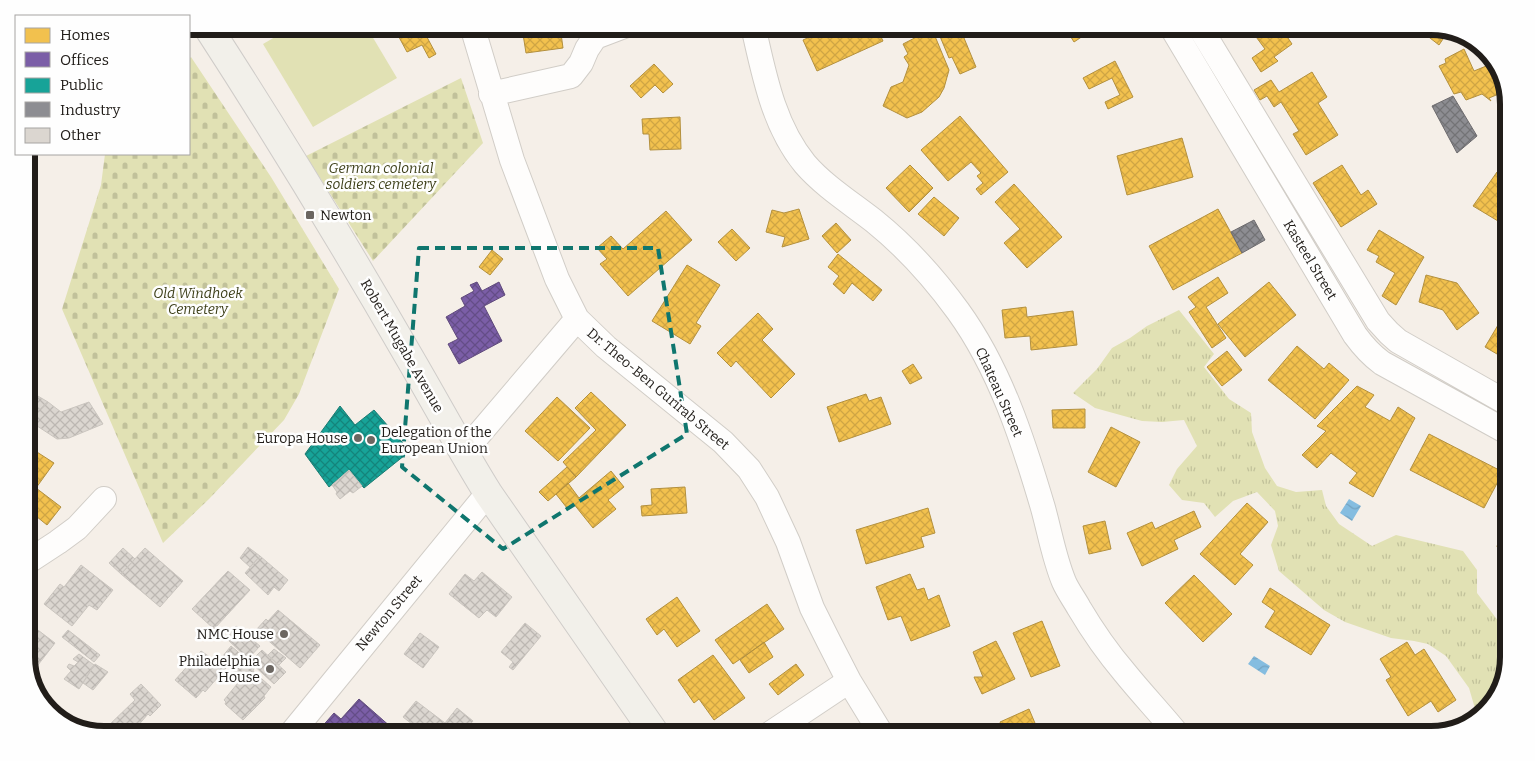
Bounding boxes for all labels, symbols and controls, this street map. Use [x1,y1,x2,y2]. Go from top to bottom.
legend [15,15,190,155]
text: Homes [60,26,110,44]
text: Offices [60,51,109,69]
text: Public [60,76,104,94]
text: Industry [60,101,120,119]
text: Other [60,126,101,144]
park label: German colonial soldiers cemetery [326,160,437,193]
place label: Newton [320,207,372,224]
marker: Newton [304,209,316,221]
street label: Kasteel Street [1279,217,1341,303]
street label: Robert Mugabe Avenue [357,276,447,416]
park label: Old Windhoek Cemetery [153,285,243,318]
street label: Dr. Theo-Ben Gurirab Street [583,324,733,454]
street label: Chateau Street [972,345,1026,439]
place label: Delegation of the European Union [381,424,492,457]
place label: Europa House [256,430,348,447]
marker: Europa House [352,432,364,444]
marker: Delegation of the European Union [365,434,377,446]
street label: Newton Street [352,572,426,654]
place label: NMC House [197,626,274,643]
marker: NMC House [278,628,290,640]
place label: Philadelphia House [179,653,260,686]
marker: Philadelphia House [264,663,276,675]

